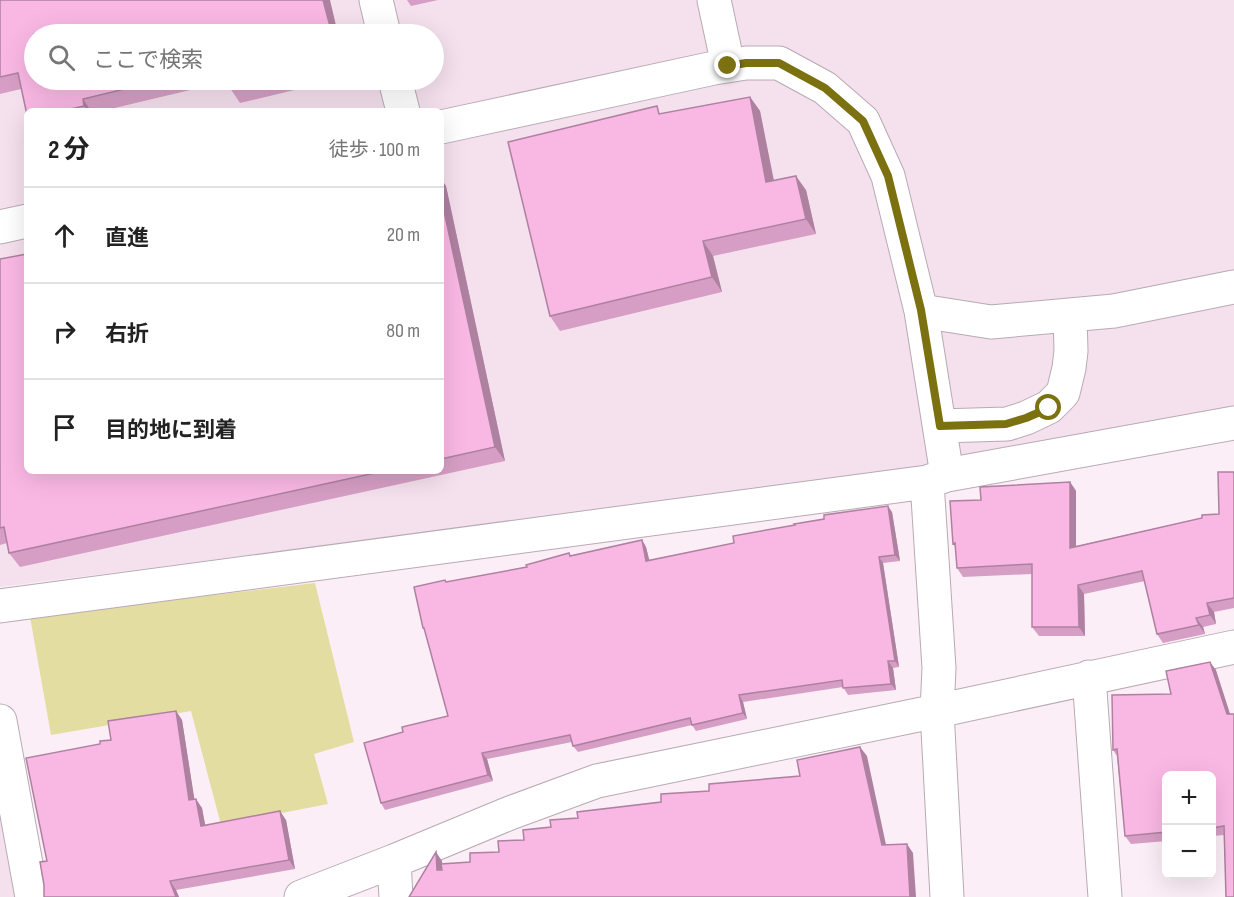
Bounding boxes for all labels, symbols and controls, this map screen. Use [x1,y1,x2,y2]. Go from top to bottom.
search box [24,24,444,90]
icon: search [45,41,78,74]
text: ここで検索 [93,47,203,74]
route end [714,52,740,78]
text: 2 分 [48,135,89,166]
text: 徒歩 · 100 m [329,138,420,162]
icon: ahead [48,219,81,252]
text: 20 m [387,223,420,247]
text: 直進 [105,225,149,252]
icon: right [48,315,81,348]
text: 80 m [386,319,420,343]
text: 右折 [105,321,149,348]
route start [1035,394,1061,420]
icon: arrive [48,411,81,444]
text: 目的地に到着 [105,417,237,444]
map controls [1162,771,1216,879]
button: + [1162,771,1216,825]
button: − [1162,825,1216,879]

